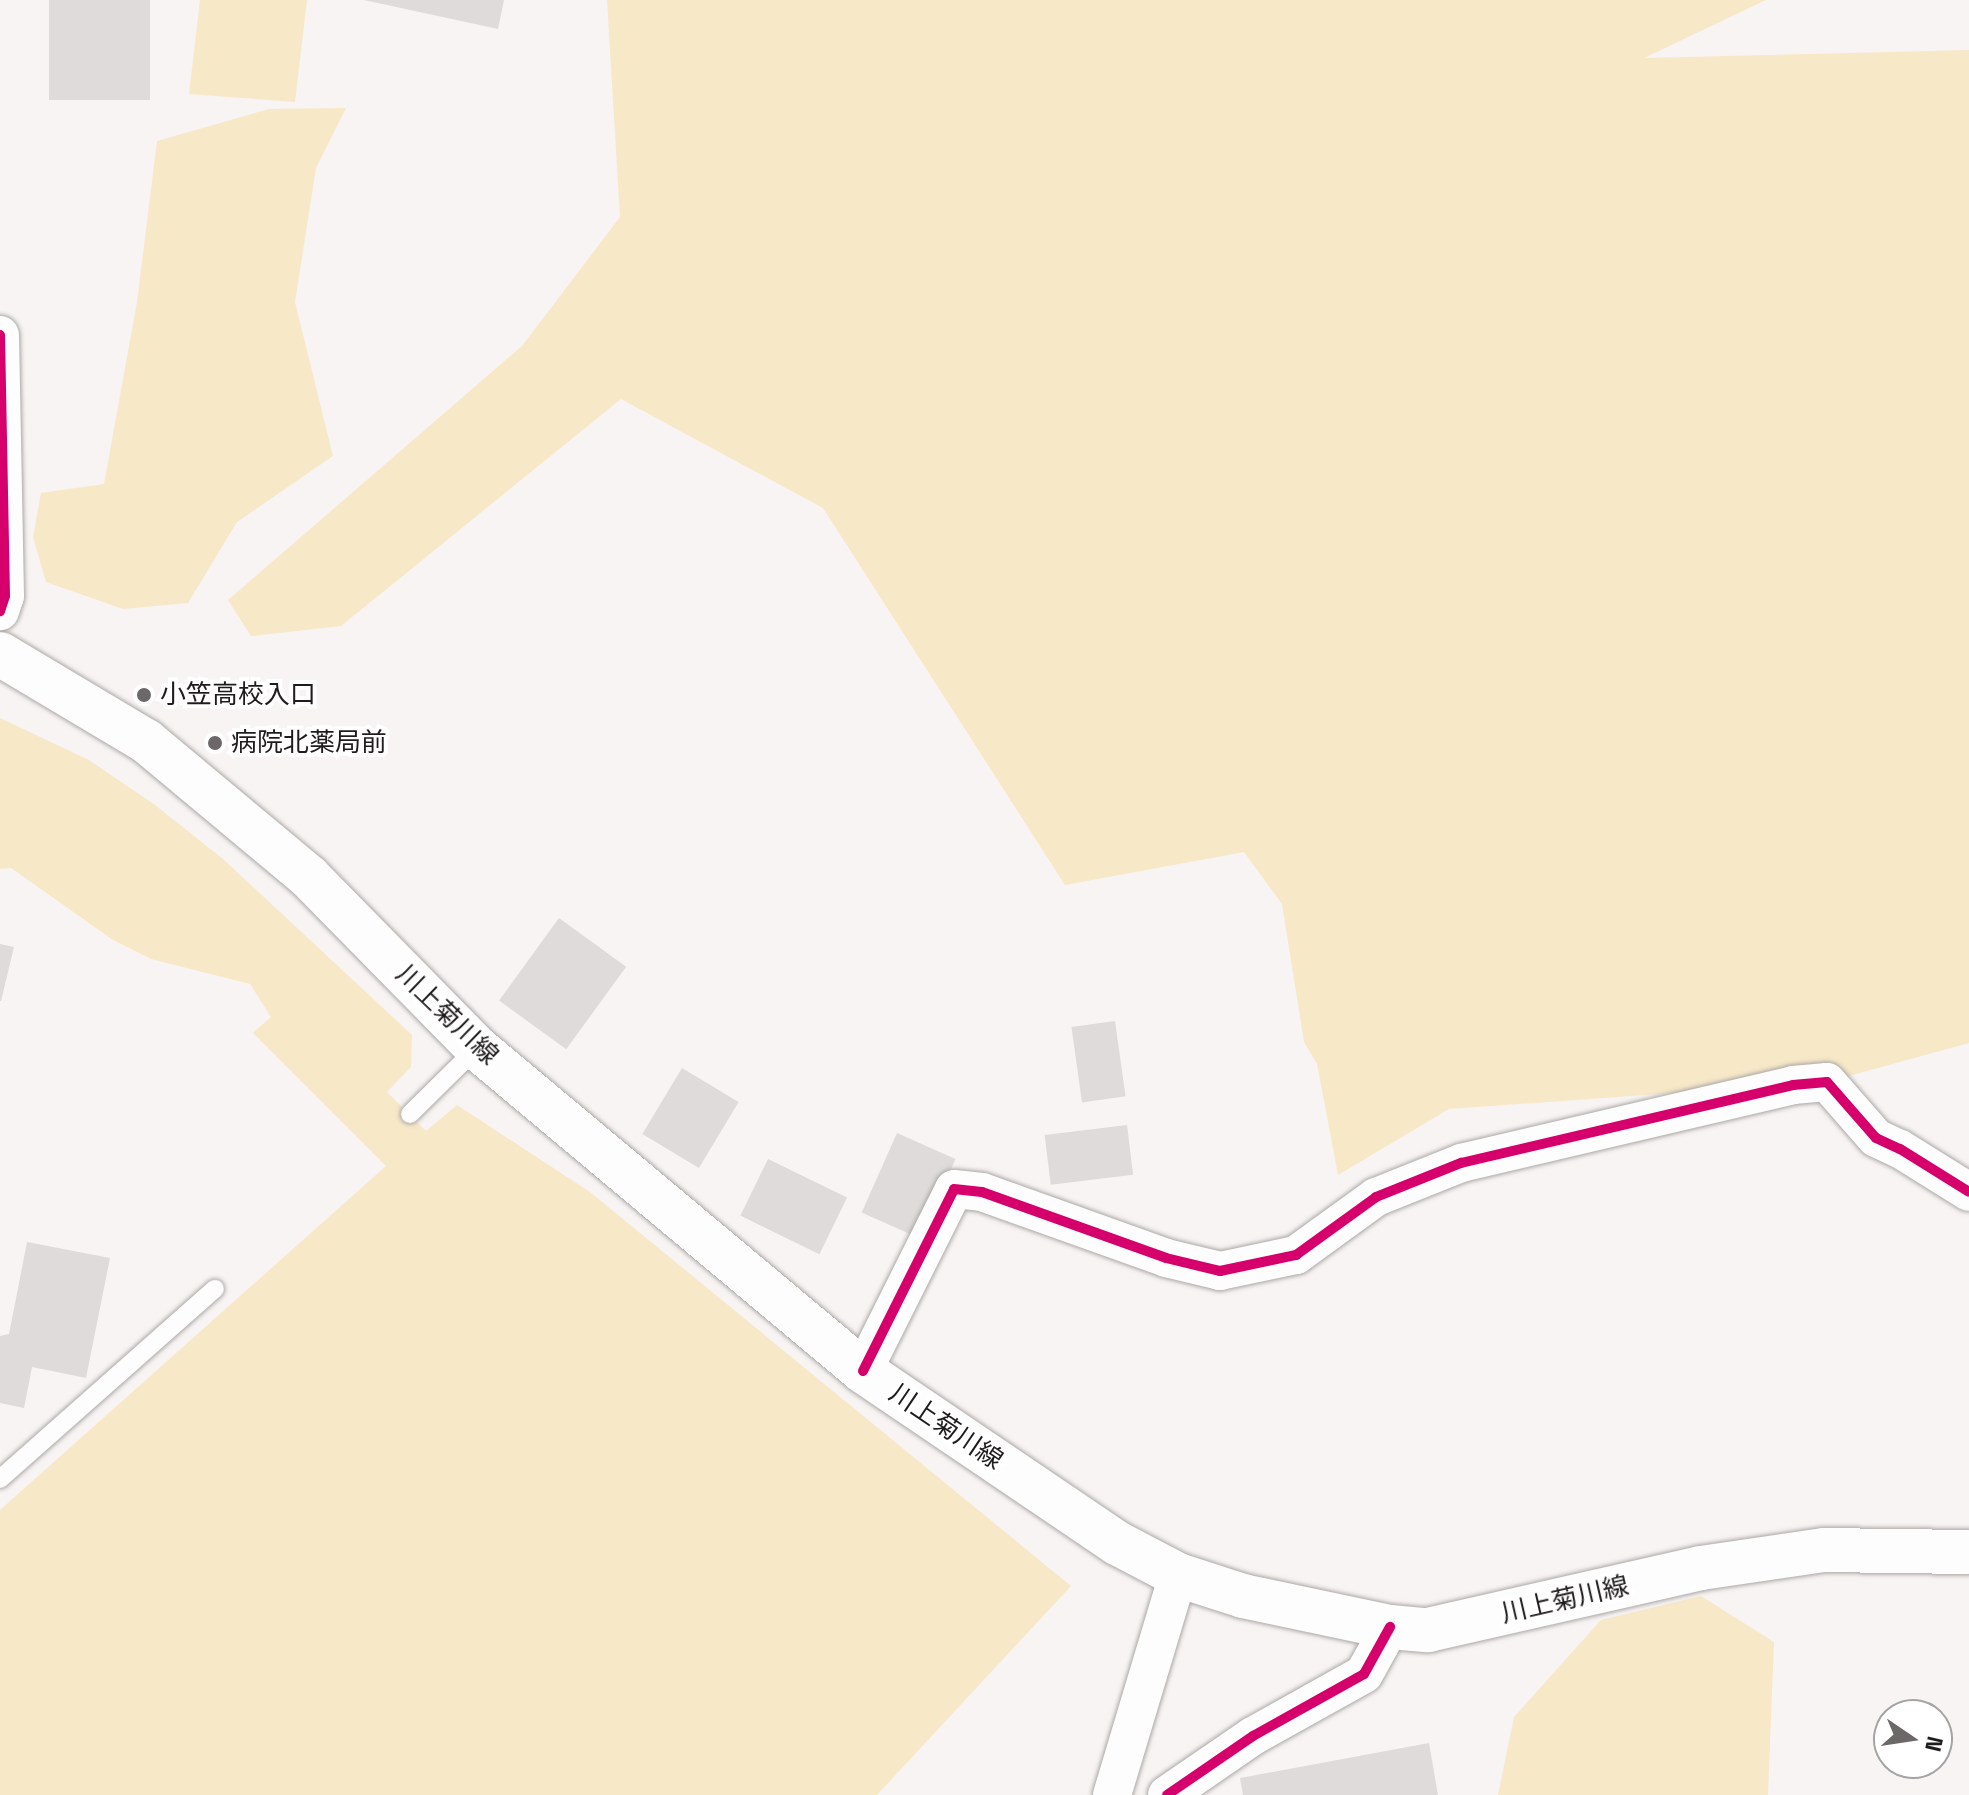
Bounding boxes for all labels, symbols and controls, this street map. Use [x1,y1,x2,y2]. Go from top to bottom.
place label: 小笠高校入口 [160,679,316,711]
marker: 小笠高校入口 [135,686,153,704]
place label: 病院北薬局前 [231,727,387,759]
marker: 病院北薬局前 [206,734,224,752]
street label: 川上菊川線 [389,959,505,1071]
street label: 川上菊川線 [883,1378,1009,1476]
street label: 川上菊川線 [1498,1570,1632,1630]
north arrow [1873,1699,1953,1779]
text: N [1919,1734,1950,1754]

